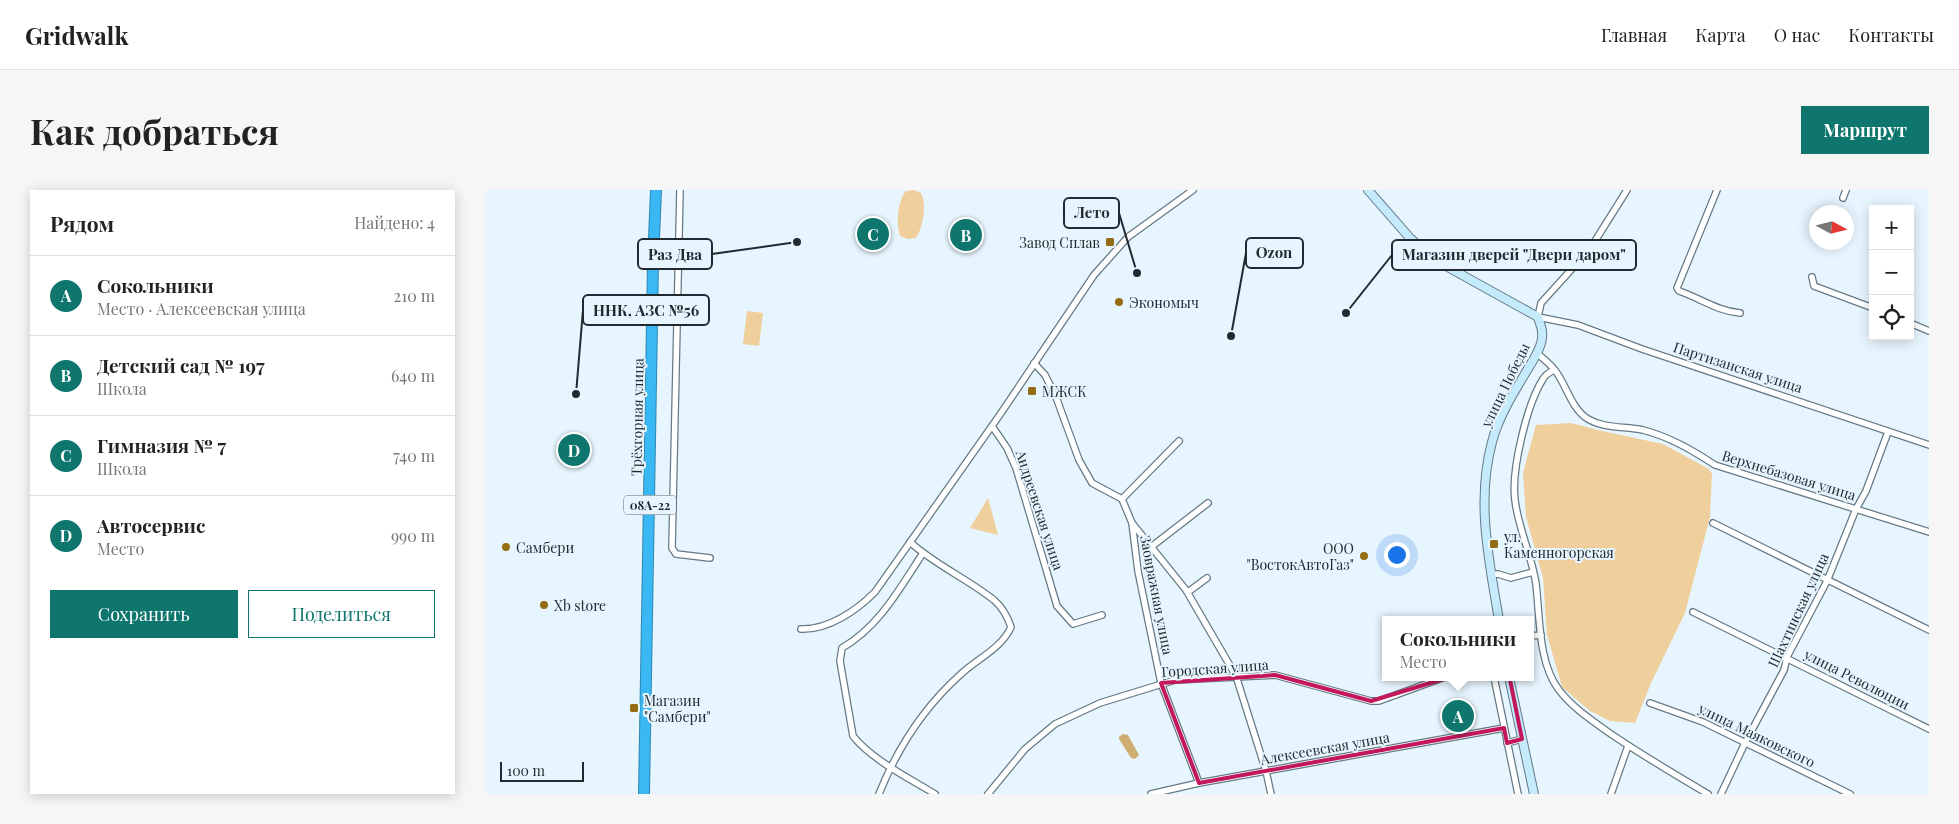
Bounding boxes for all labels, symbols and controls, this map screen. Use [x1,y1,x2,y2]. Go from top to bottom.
text: Gridwalk [25,19,128,51]
text: Главная [1601,23,1667,47]
text: Карта [1695,23,1746,47]
text: О нас [1774,23,1820,47]
text: Контакты [1848,23,1934,47]
button: Маршрут [1801,106,1929,154]
text: Как добраться [30,107,279,154]
callout: Лето [1064,198,1119,228]
text: Лето [1073,202,1110,222]
north arrow [1809,205,1854,250]
map controls [1869,205,1914,340]
button: + [1869,205,1914,250]
text: Рядом [50,209,114,237]
text: Найдено: 4 [354,212,435,233]
pin: C [857,215,889,253]
pin: B [950,216,982,254]
place label: Завод Сплав [1019,233,1100,252]
marker: Завод Сплав [1104,236,1116,248]
callout: Ozon [1246,238,1303,268]
callout: Раз Два [638,239,712,269]
callout: Магазин дверей "Двери даром" [1392,240,1636,270]
text: Ozon [1256,242,1293,262]
text: Раз Два [648,244,702,264]
text: Магазин дверей "Двери даром" [1402,244,1626,264]
button: − [1869,250,1914,295]
text: Сокольники [97,272,214,298]
text: A [61,285,71,306]
text: 210 m [394,285,435,306]
place label: Экономыч [1129,293,1199,312]
callout: ННК, АЗС №56 [583,295,709,325]
button: locate [1869,295,1914,340]
marker: Экономыч [1113,296,1125,308]
text: Место · Алексеевская улица [97,298,306,319]
text: ННК, АЗС №56 [593,300,699,320]
street label: Партизанская улица [1671,337,1805,397]
street label: улица Победы [1476,339,1534,431]
text: Детский сад № 197 [97,352,265,378]
street label: Трёхгорная улица [626,358,648,476]
text: B [61,365,71,386]
text: 640 m [391,365,435,386]
text: Школа [97,378,147,399]
place label: МЖСК [1042,382,1087,401]
marker: МЖСК [1026,385,1038,397]
pin: D [558,431,590,469]
text: Гимназия № 7 [97,432,226,458]
text: C [60,445,72,466]
text: 740 m [393,445,435,466]
street label: Верхнебазовая улица [1720,446,1858,504]
street label: Андреевская улица [1011,447,1068,573]
text: Школа [97,458,147,479]
road number: 08А-22 [624,496,676,514]
text: Автосервис [97,512,205,538]
text: D [60,525,72,546]
text: 990 m [391,525,435,546]
place label: ул. Каменногорская [1503,527,1614,562]
street label: Заовражная улица [1136,534,1178,656]
text: Место [97,538,144,559]
place label: Самбери [516,538,574,557]
marker: ул. Каменногорская [1488,538,1500,550]
place label: ООО "ВостокАвтоГаз" [1247,539,1354,574]
marker: Самбери [500,541,512,553]
your location [1384,542,1410,568]
marker: ООО "ВостокАвтоГаз" [1358,550,1370,562]
street label: Шахтинская улица [1763,550,1833,670]
button: Сохранить [50,590,238,638]
button: Поделиться [248,590,435,638]
place label: Xb store [554,596,606,615]
marker: Xb store [538,599,550,611]
popup [1382,616,1534,681]
text: Сокольники [1400,625,1516,651]
street label: улица Революции [1800,644,1913,714]
text: Место [1400,651,1447,672]
street label: Городская улица [1161,655,1269,681]
place label: Магазин "Самбери" [644,691,711,726]
pin: A [1442,697,1474,735]
street label: улица Маяковского [1695,698,1819,772]
marker: Магазин "Самбери" [628,702,640,714]
street label: Алексеевская улица [1258,727,1391,769]
scale bar [500,759,584,782]
text: 100 m [507,761,545,780]

